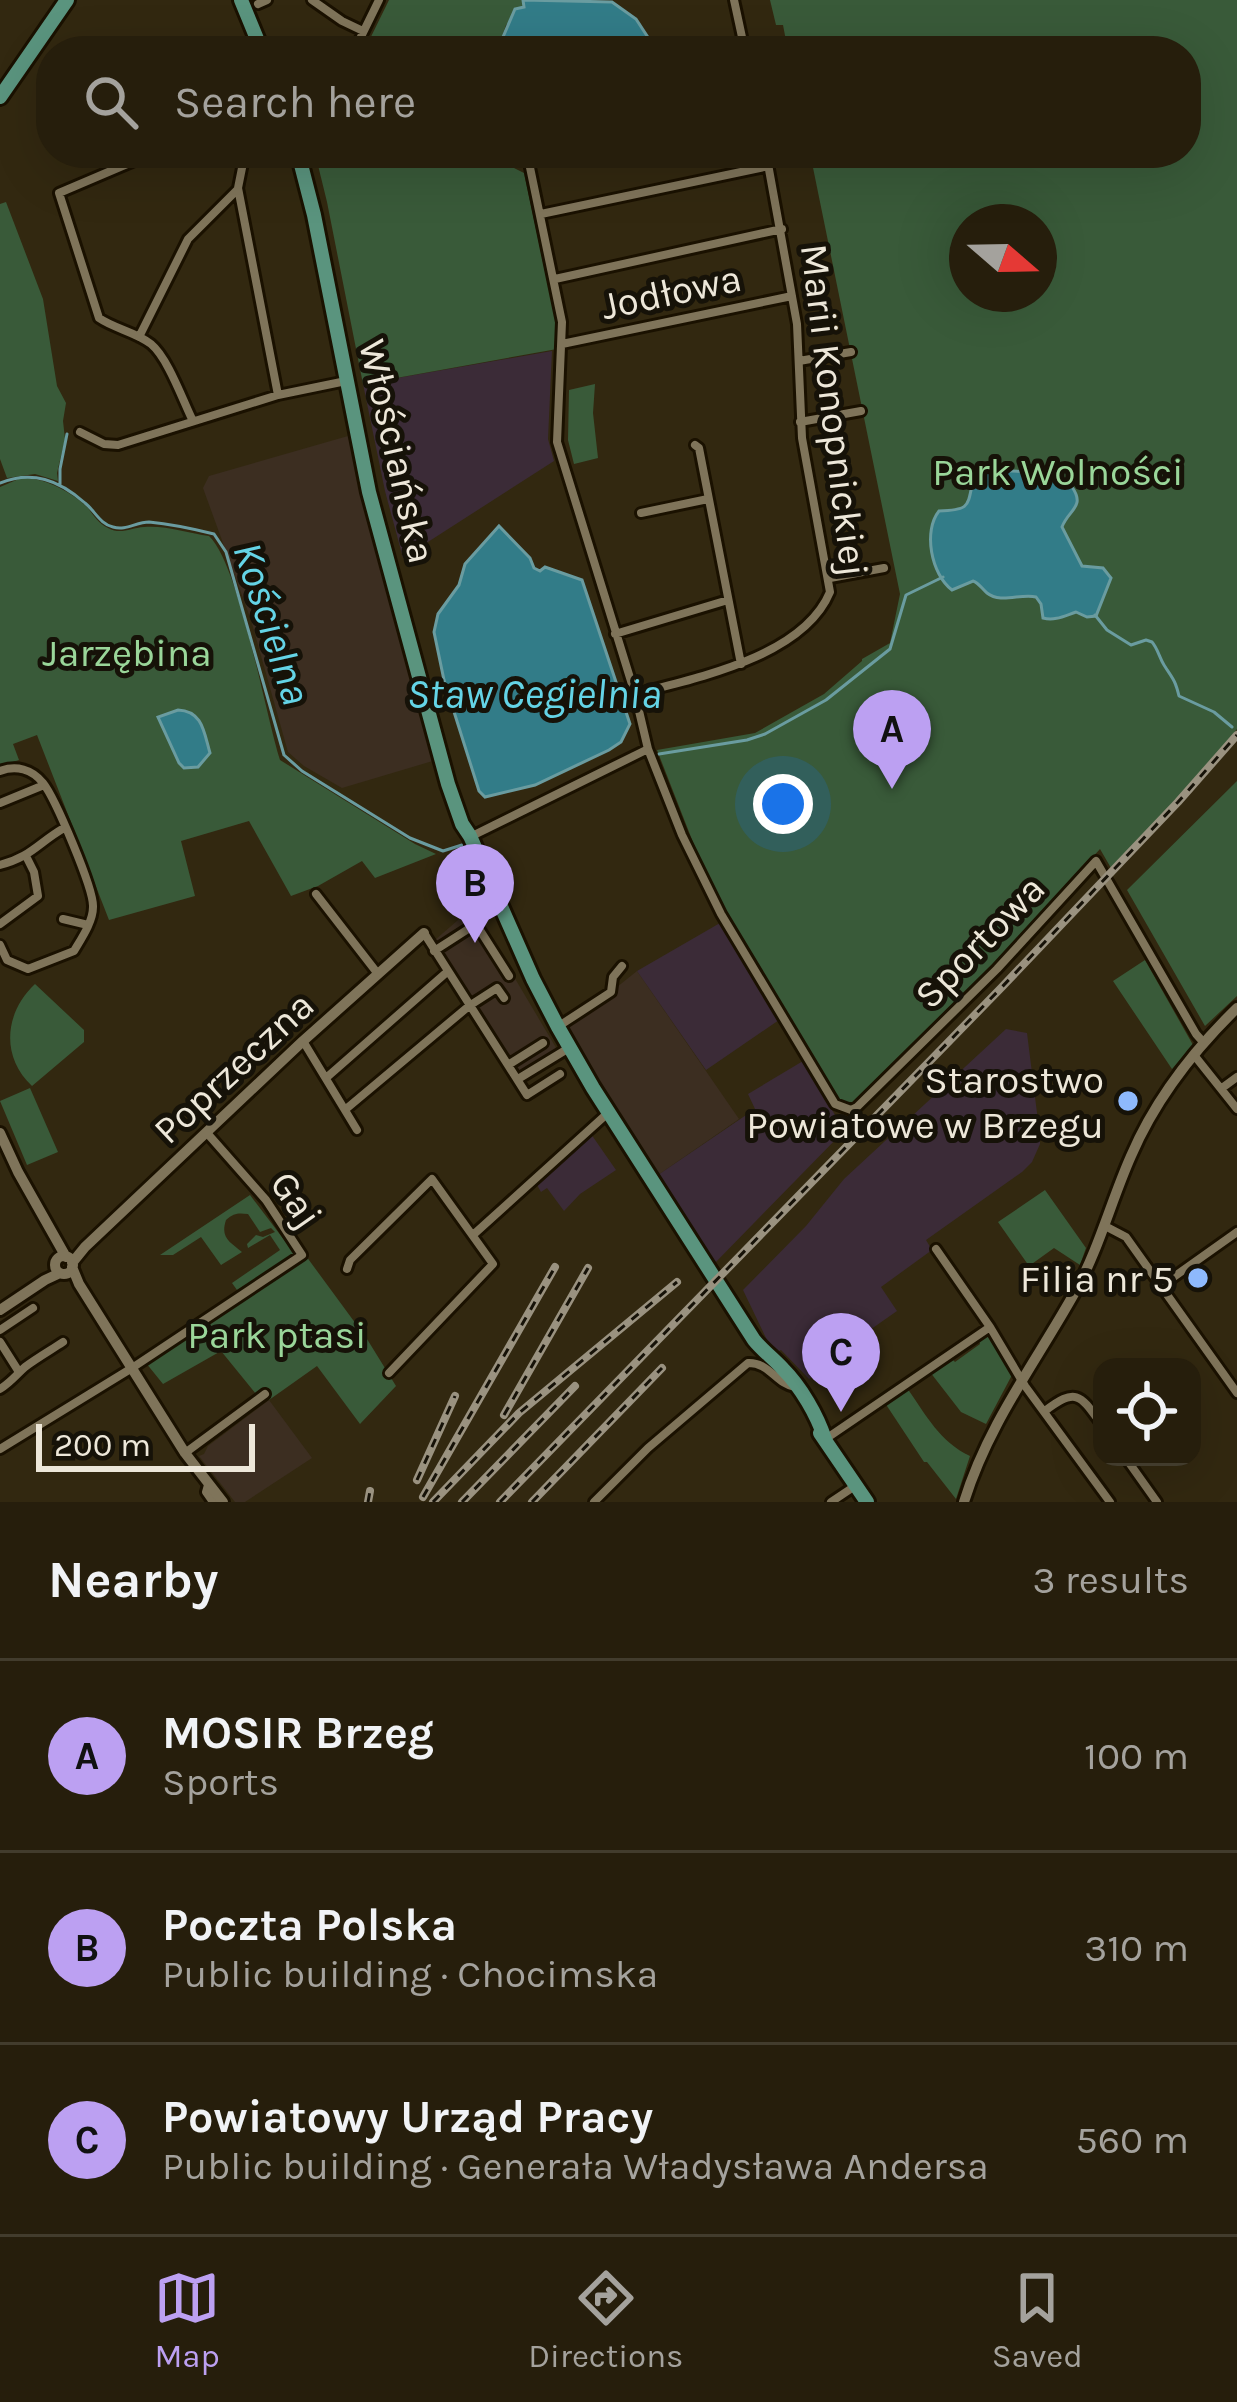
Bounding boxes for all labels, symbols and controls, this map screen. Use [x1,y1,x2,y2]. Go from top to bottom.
search box [36,36,1201,168]
icon: search [78,69,144,135]
text: Search here [174,76,416,128]
north arrow [949,204,1057,312]
street label: Marii Konopnickiej [791,241,877,579]
street label: Jodłowa [597,255,745,329]
street label: Włościańska [349,335,445,568]
park label: Park Wolności [932,449,1184,495]
water label: Kościelna [222,536,322,711]
park label: Jarzębina [42,630,212,676]
water label: Staw Cegielnia [406,669,662,719]
pin: A [853,690,931,789]
your location [753,774,813,834]
pin: B [436,844,514,943]
street label: Sportowa [905,865,1054,1018]
street label: Poprzeczna [144,982,323,1153]
place label: Starostwo Powiatowe w Brzegu [746,1057,1104,1148]
marker: Starostwo Powiatowe w Brzegu [1115,1088,1141,1114]
street label: Gaj [260,1162,332,1237]
place label: Filia nr 5 [1020,1256,1174,1302]
marker: Filia nr 5 [1185,1265,1211,1291]
park label: Park ptasi [187,1312,367,1358]
pin: C [802,1313,880,1412]
map controls [1093,1358,1201,1466]
button: locate [1093,1358,1201,1466]
scale bar [36,1418,255,1471]
text: 200 m [54,1426,151,1464]
text: Nearby [48,1550,218,1610]
text: 3 results [1032,1557,1189,1603]
text: MOSIR Brzeg [162,1707,434,1759]
text: A [75,1733,99,1779]
text: 100 m [1084,1733,1189,1779]
text: Sports [162,1759,279,1805]
text: Poczta Polska [162,1899,457,1951]
text: B [74,1925,100,1971]
text: 310 m [1084,1925,1189,1971]
text: Public building · Chocimska [162,1951,658,1997]
text: Powiatowy Urząd Pracy [162,2091,653,2143]
text: C [75,2117,99,2163]
text: 560 m [1076,2117,1189,2163]
text: Public building · Generała Władysława Andersa [162,2143,989,2189]
tab: Map [154,2265,220,2375]
tab: Directions [528,2265,683,2375]
tab: Saved [992,2265,1083,2375]

